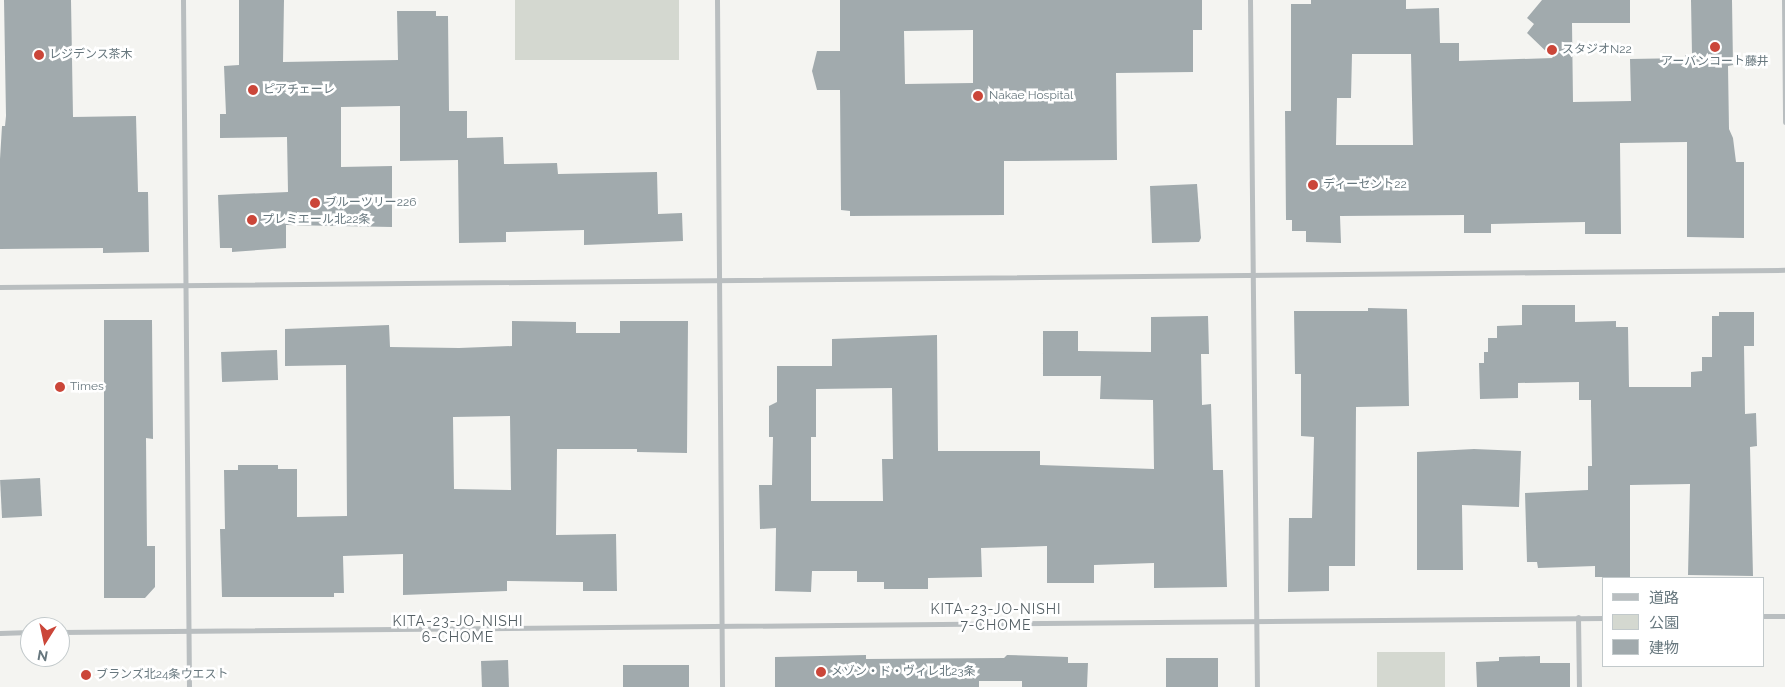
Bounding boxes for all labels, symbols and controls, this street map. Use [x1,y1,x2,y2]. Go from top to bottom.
marker: アーバンコート藤井 [1709,41,1721,53]
place label: スタジオN22 [1562,43,1632,57]
marker: スタジオN22 [1546,44,1558,56]
place label: レジデンス茶木 [49,48,133,62]
marker: レジデンス茶木 [33,49,45,61]
place label: アーバンコート藤井 [1661,55,1769,69]
place label: ピアチェーレ [263,83,335,97]
marker: ピアチェーレ [247,84,259,96]
marker: Nakae Hospital [971,89,985,103]
place label: Nakae Hospital [989,89,1073,103]
place label: ディーセント22 [1323,178,1408,192]
marker: ディーセント22 [1307,179,1319,191]
place label: ブルーツリー226 [325,196,417,210]
marker: ブルーツリー226 [309,197,321,209]
place label: プレミエール北22条 [262,213,371,227]
marker: プレミエール北22条 [246,214,258,226]
place label: Times [70,380,104,394]
marker: Times [54,381,66,393]
legend [1602,577,1765,667]
text: 道路 [1649,589,1679,607]
district label: KITA-23-JO-NISHI 7-CHOME [929,601,1063,634]
district label: KITA-23-JO-NISHI 6-CHOME [391,613,525,646]
text: 公園 [1649,614,1679,632]
north arrow [20,617,70,667]
text: 建物 [1649,639,1679,657]
text: N [36,647,49,665]
place label: メゾン・ド・ヴィレ北23条 [831,665,976,679]
marker: メゾン・ド・ヴィレ北23条 [815,666,827,678]
place label: ブランズ北24条ウエスト [96,668,229,682]
marker: ブランズ北24条ウエスト [80,669,92,681]

